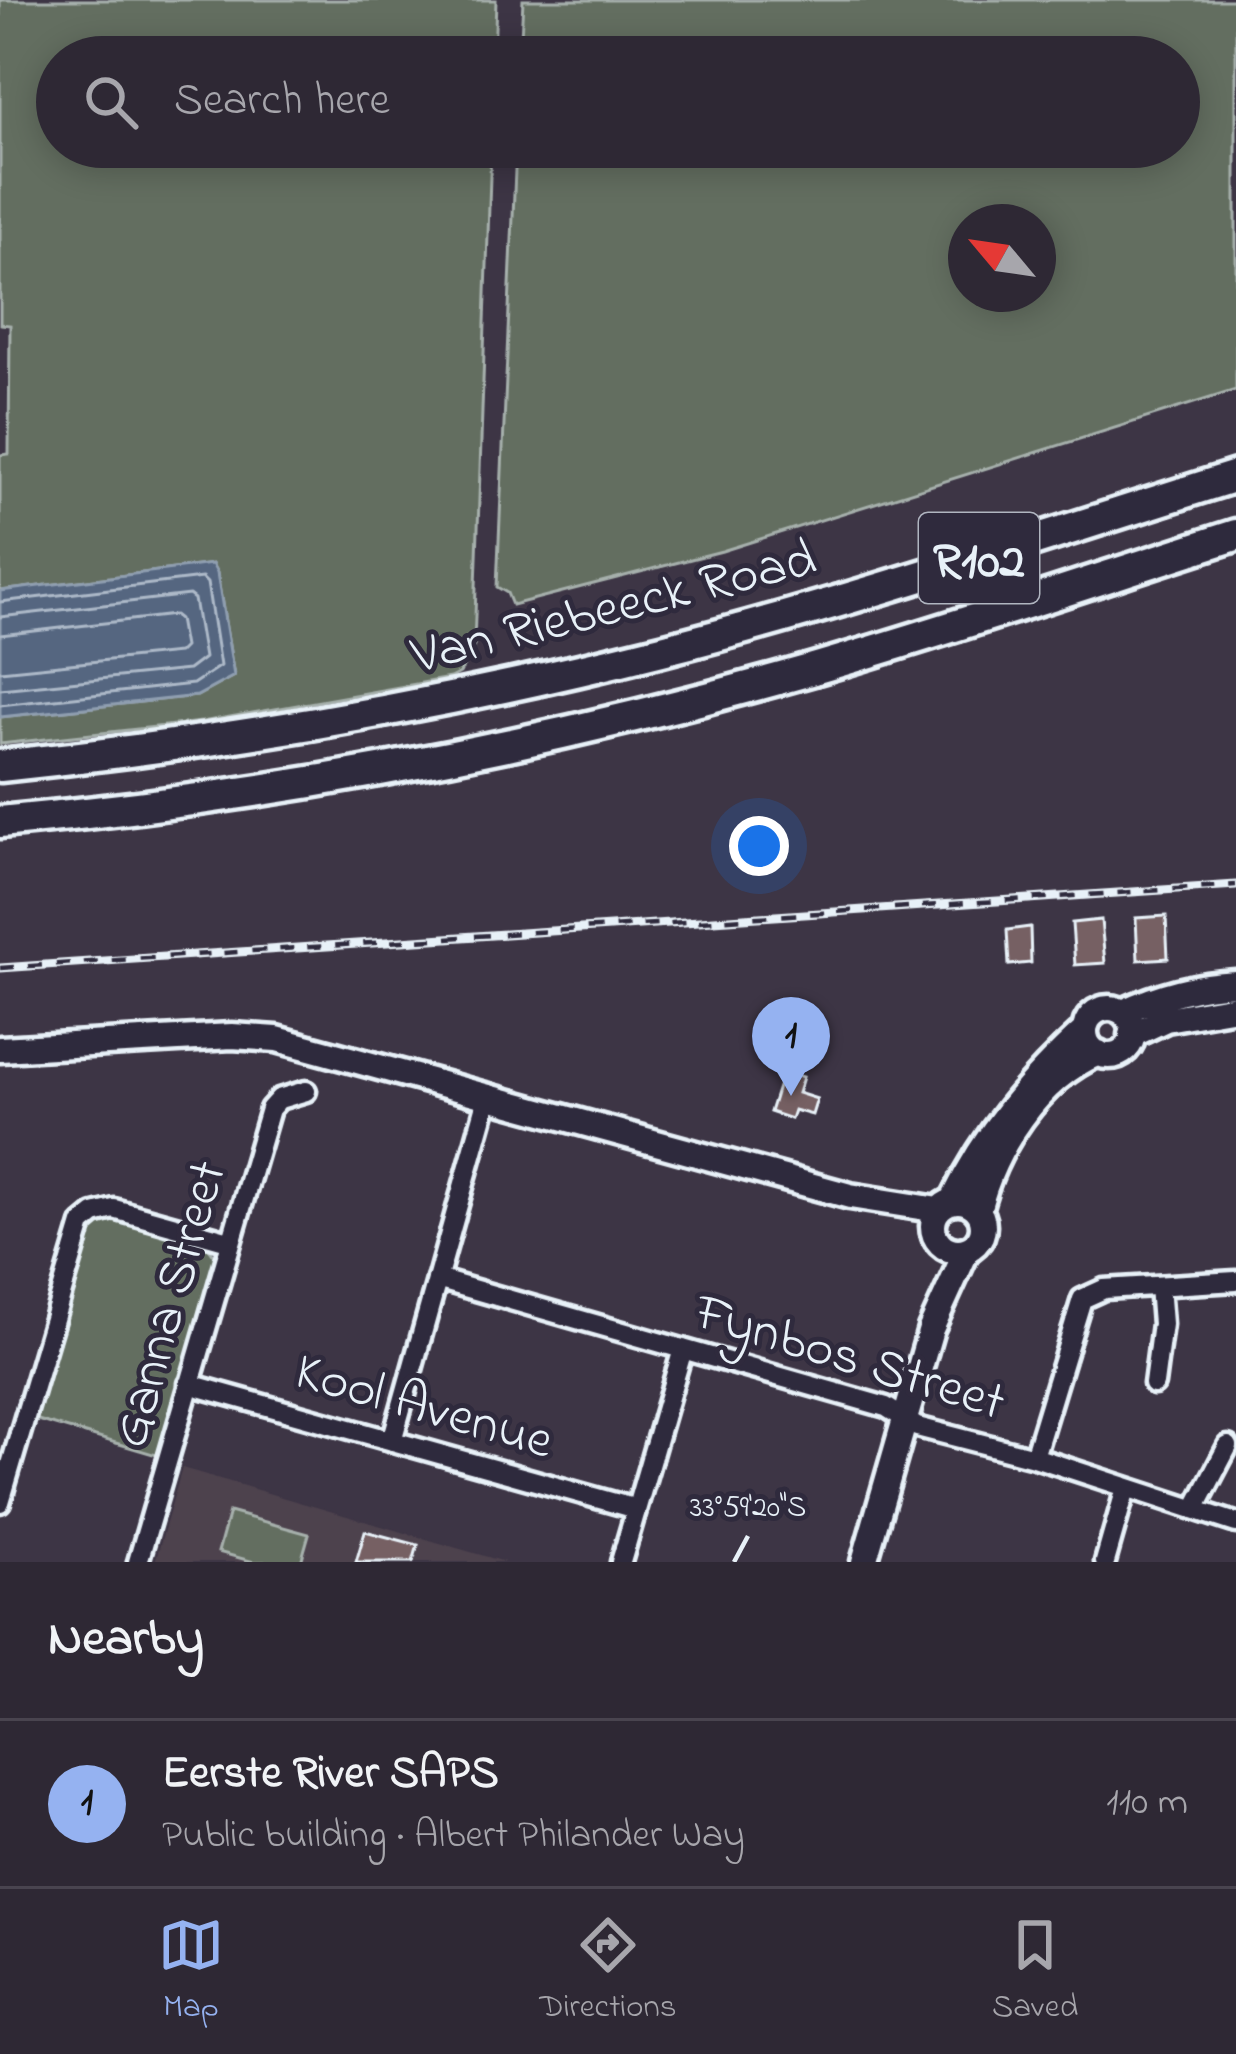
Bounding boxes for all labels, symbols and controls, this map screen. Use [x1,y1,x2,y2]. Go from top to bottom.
search box [36,36,1200,168]
icon: search [78,69,144,135]
text: Search here [174,69,390,135]
north arrow [948,204,1056,312]
road number: R102 [919,513,1039,603]
street label: Van Riebeeck Road [403,522,825,698]
your location [729,816,789,876]
pin: 1 [752,997,830,1096]
street label: Ganna Street [94,1152,250,1457]
street label: Fynbos Street [683,1275,1014,1444]
street label: Kool Avenue [285,1335,562,1483]
text: 33°59'20"S [690,1487,806,1531]
text: Nearby [48,1603,204,1678]
text: Eerste River SAPS [162,1742,499,1808]
text: 1 [81,1775,93,1832]
text: 110 m [1106,1775,1188,1832]
text: Public building · Albert Philander Way [162,1808,745,1865]
tab: Map [158,1912,224,2032]
tab: Directions [539,1912,677,2032]
tab: Saved [992,1912,1078,2032]

